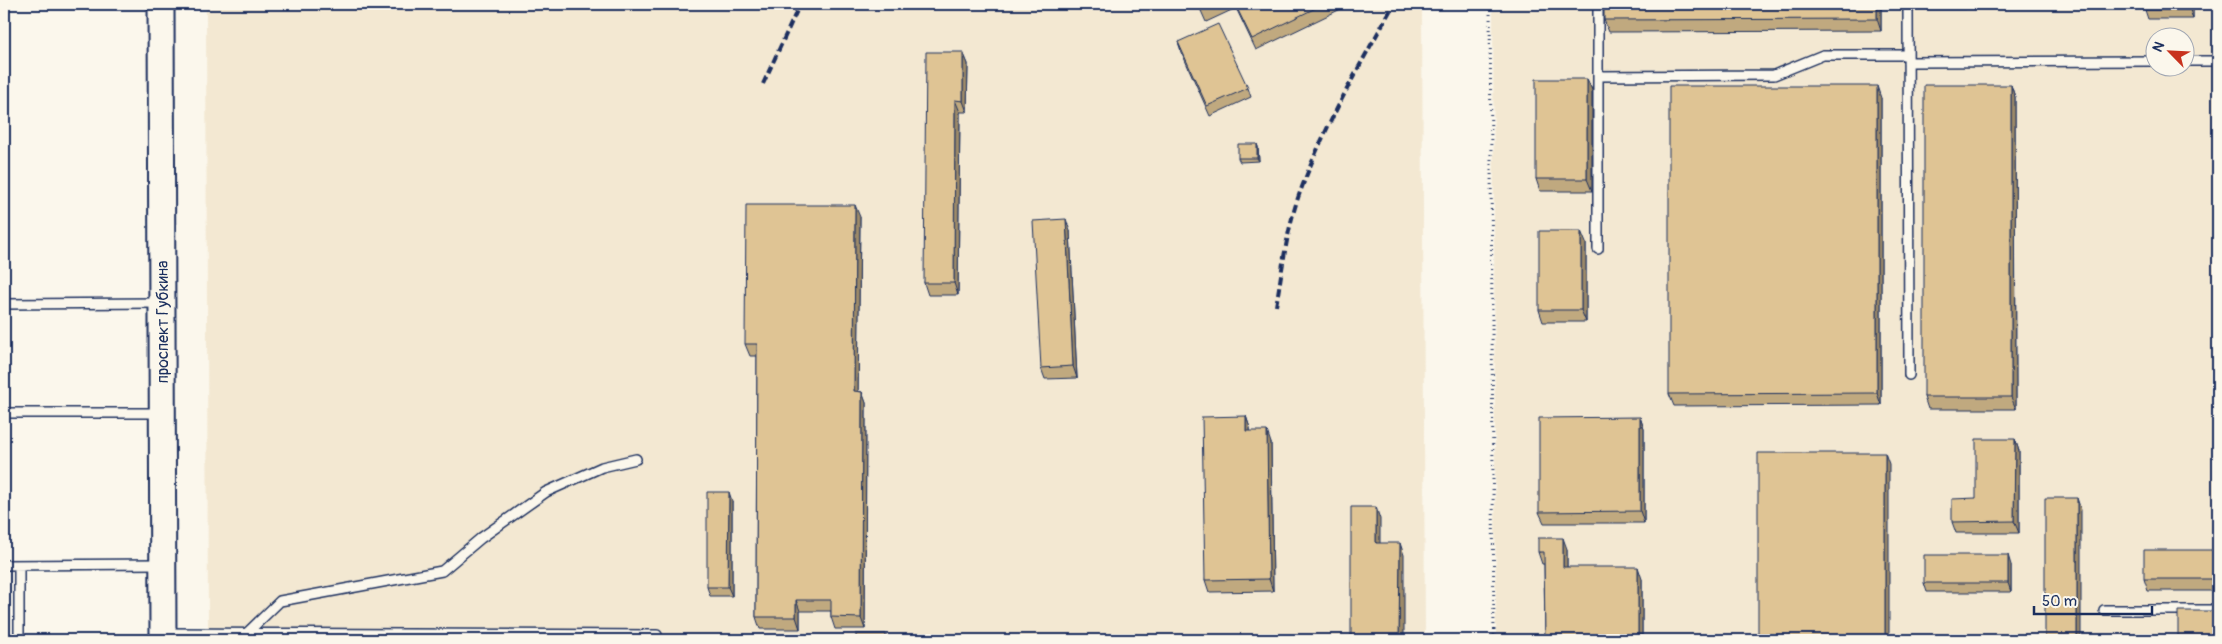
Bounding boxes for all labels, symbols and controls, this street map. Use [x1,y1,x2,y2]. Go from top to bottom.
north arrow [2144,28,2194,78]
text: N [2149,39,2168,55]
street label: проспект Губкина [153,261,173,383]
scale bar [2034,584,2152,616]
text: 50 m [2042,592,2077,611]

